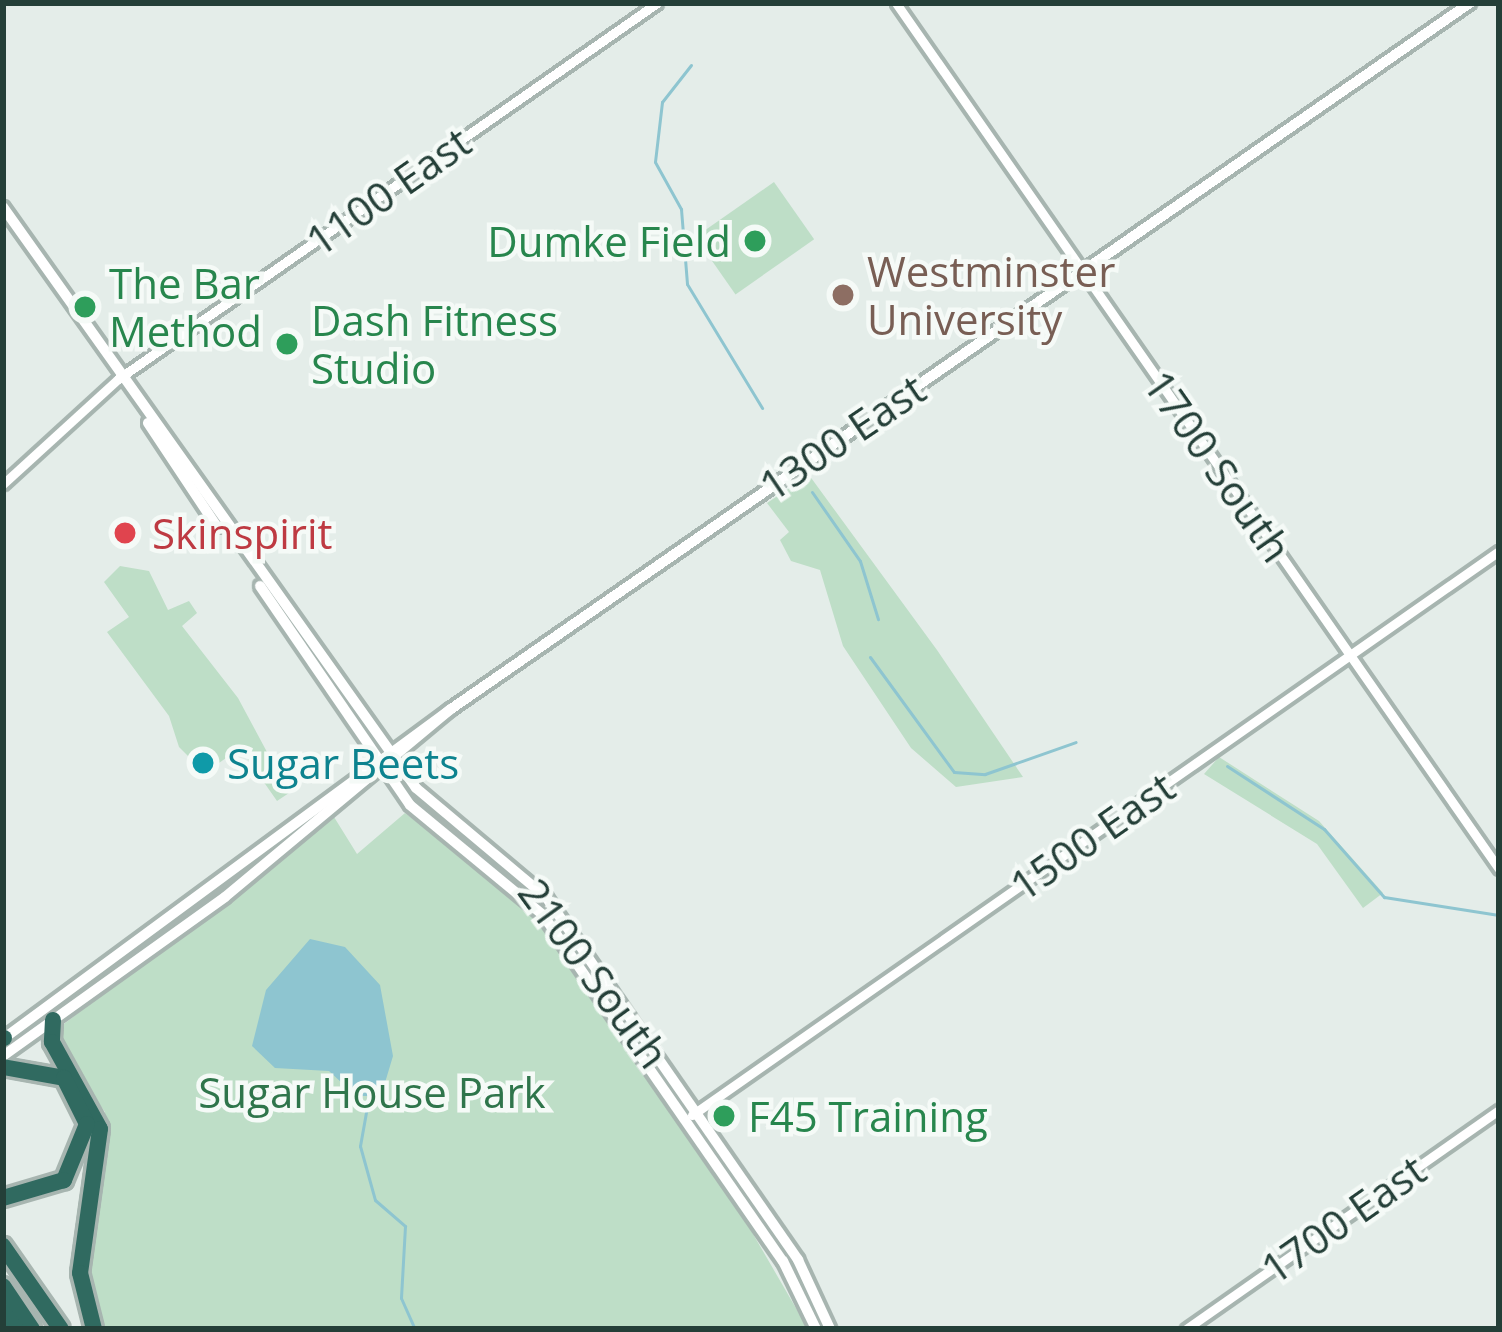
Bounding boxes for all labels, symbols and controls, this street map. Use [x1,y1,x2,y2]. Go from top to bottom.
street label: 1100 East [296,116,480,266]
place label: Dumke Field [487,216,731,266]
marker: Dumke Field [742,228,768,254]
place label: Westminster University [867,246,1115,344]
place label: The Bar Method [109,258,262,356]
marker: Westminster University [830,282,856,308]
marker: The Bar Method [72,294,98,320]
place label: Dash Fitness Studio [311,295,558,394]
marker: Dash Fitness Studio [274,331,300,357]
street label: 1700 South [1134,361,1302,571]
street label: 1300 East [750,363,934,511]
place label: Skinspirit [152,508,333,558]
marker: Skinspirit [109,517,141,549]
place label: Sugar Beets [227,738,459,788]
marker: Sugar Beets [190,750,216,776]
street label: 1500 East [1000,761,1184,911]
street label: 2100 South [508,868,680,1078]
park label: Sugar House Park [198,1067,546,1117]
place label: F45 Training [748,1091,988,1141]
marker: F45 Training [711,1103,737,1129]
street label: 1700 East [1251,1144,1435,1294]

